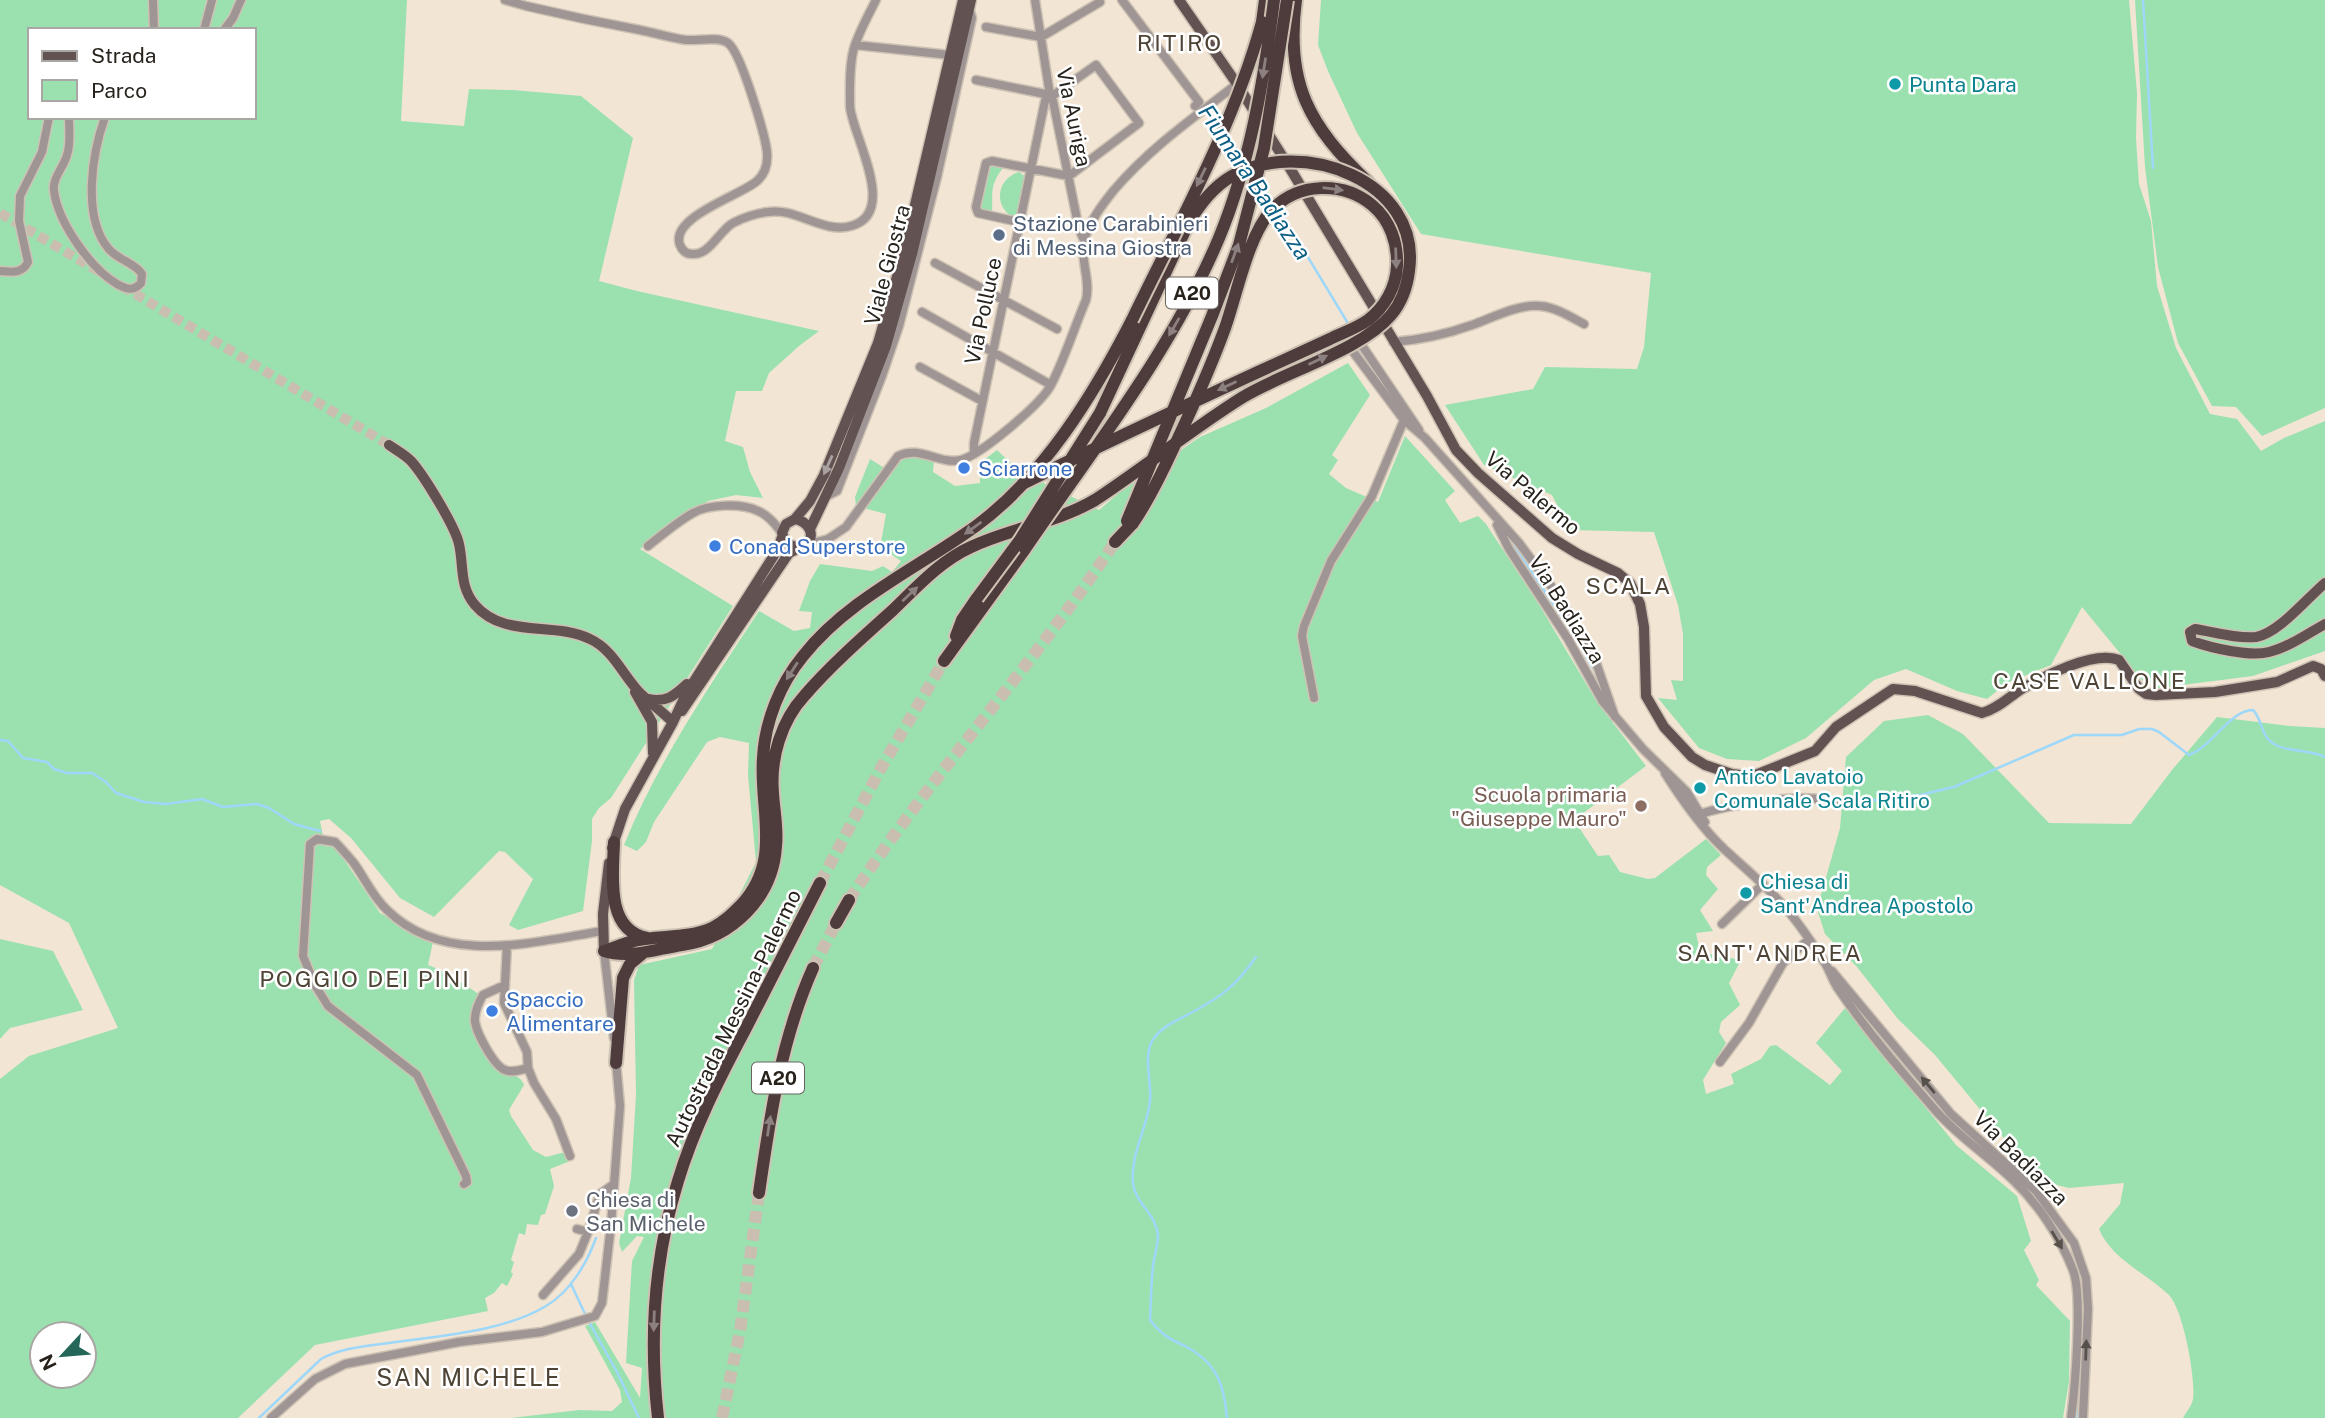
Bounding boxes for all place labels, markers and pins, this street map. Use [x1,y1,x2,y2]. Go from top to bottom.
place label: Punta Dara [1909,72,2017,97]
marker: Punta Dara [1887,76,1903,92]
place label: Stazione Carabinieri di Messina Giostra [1013,211,1208,260]
marker: Stazione Carabinieri di Messina Giostra [991,227,1007,243]
place label: Sciarrone [978,456,1072,481]
marker: Sciarrone [956,460,972,476]
place label: Conad Superstore [729,534,906,559]
marker: Conad Superstore [707,538,723,554]
place label: Antico Lavatoio Comunale Scala Ritiro [1714,764,1930,813]
marker: Antico Lavatoio Comunale Scala Ritiro [1692,780,1708,796]
place label: Scuola primaria "Giuseppe Mauro" [1451,782,1627,831]
marker: Scuola primaria "Giuseppe Mauro" [1633,798,1649,814]
place label: Chiesa di Sant'Andrea Apostolo [1760,869,1974,918]
marker: Chiesa di Sant'Andrea Apostolo [1738,885,1754,901]
place label: Spaccio Alimentare [506,987,614,1036]
marker: Spaccio Alimentare [484,1003,500,1019]
place label: Chiesa di San Michele [586,1187,706,1236]
marker: Chiesa di San Michele [564,1203,580,1219]

